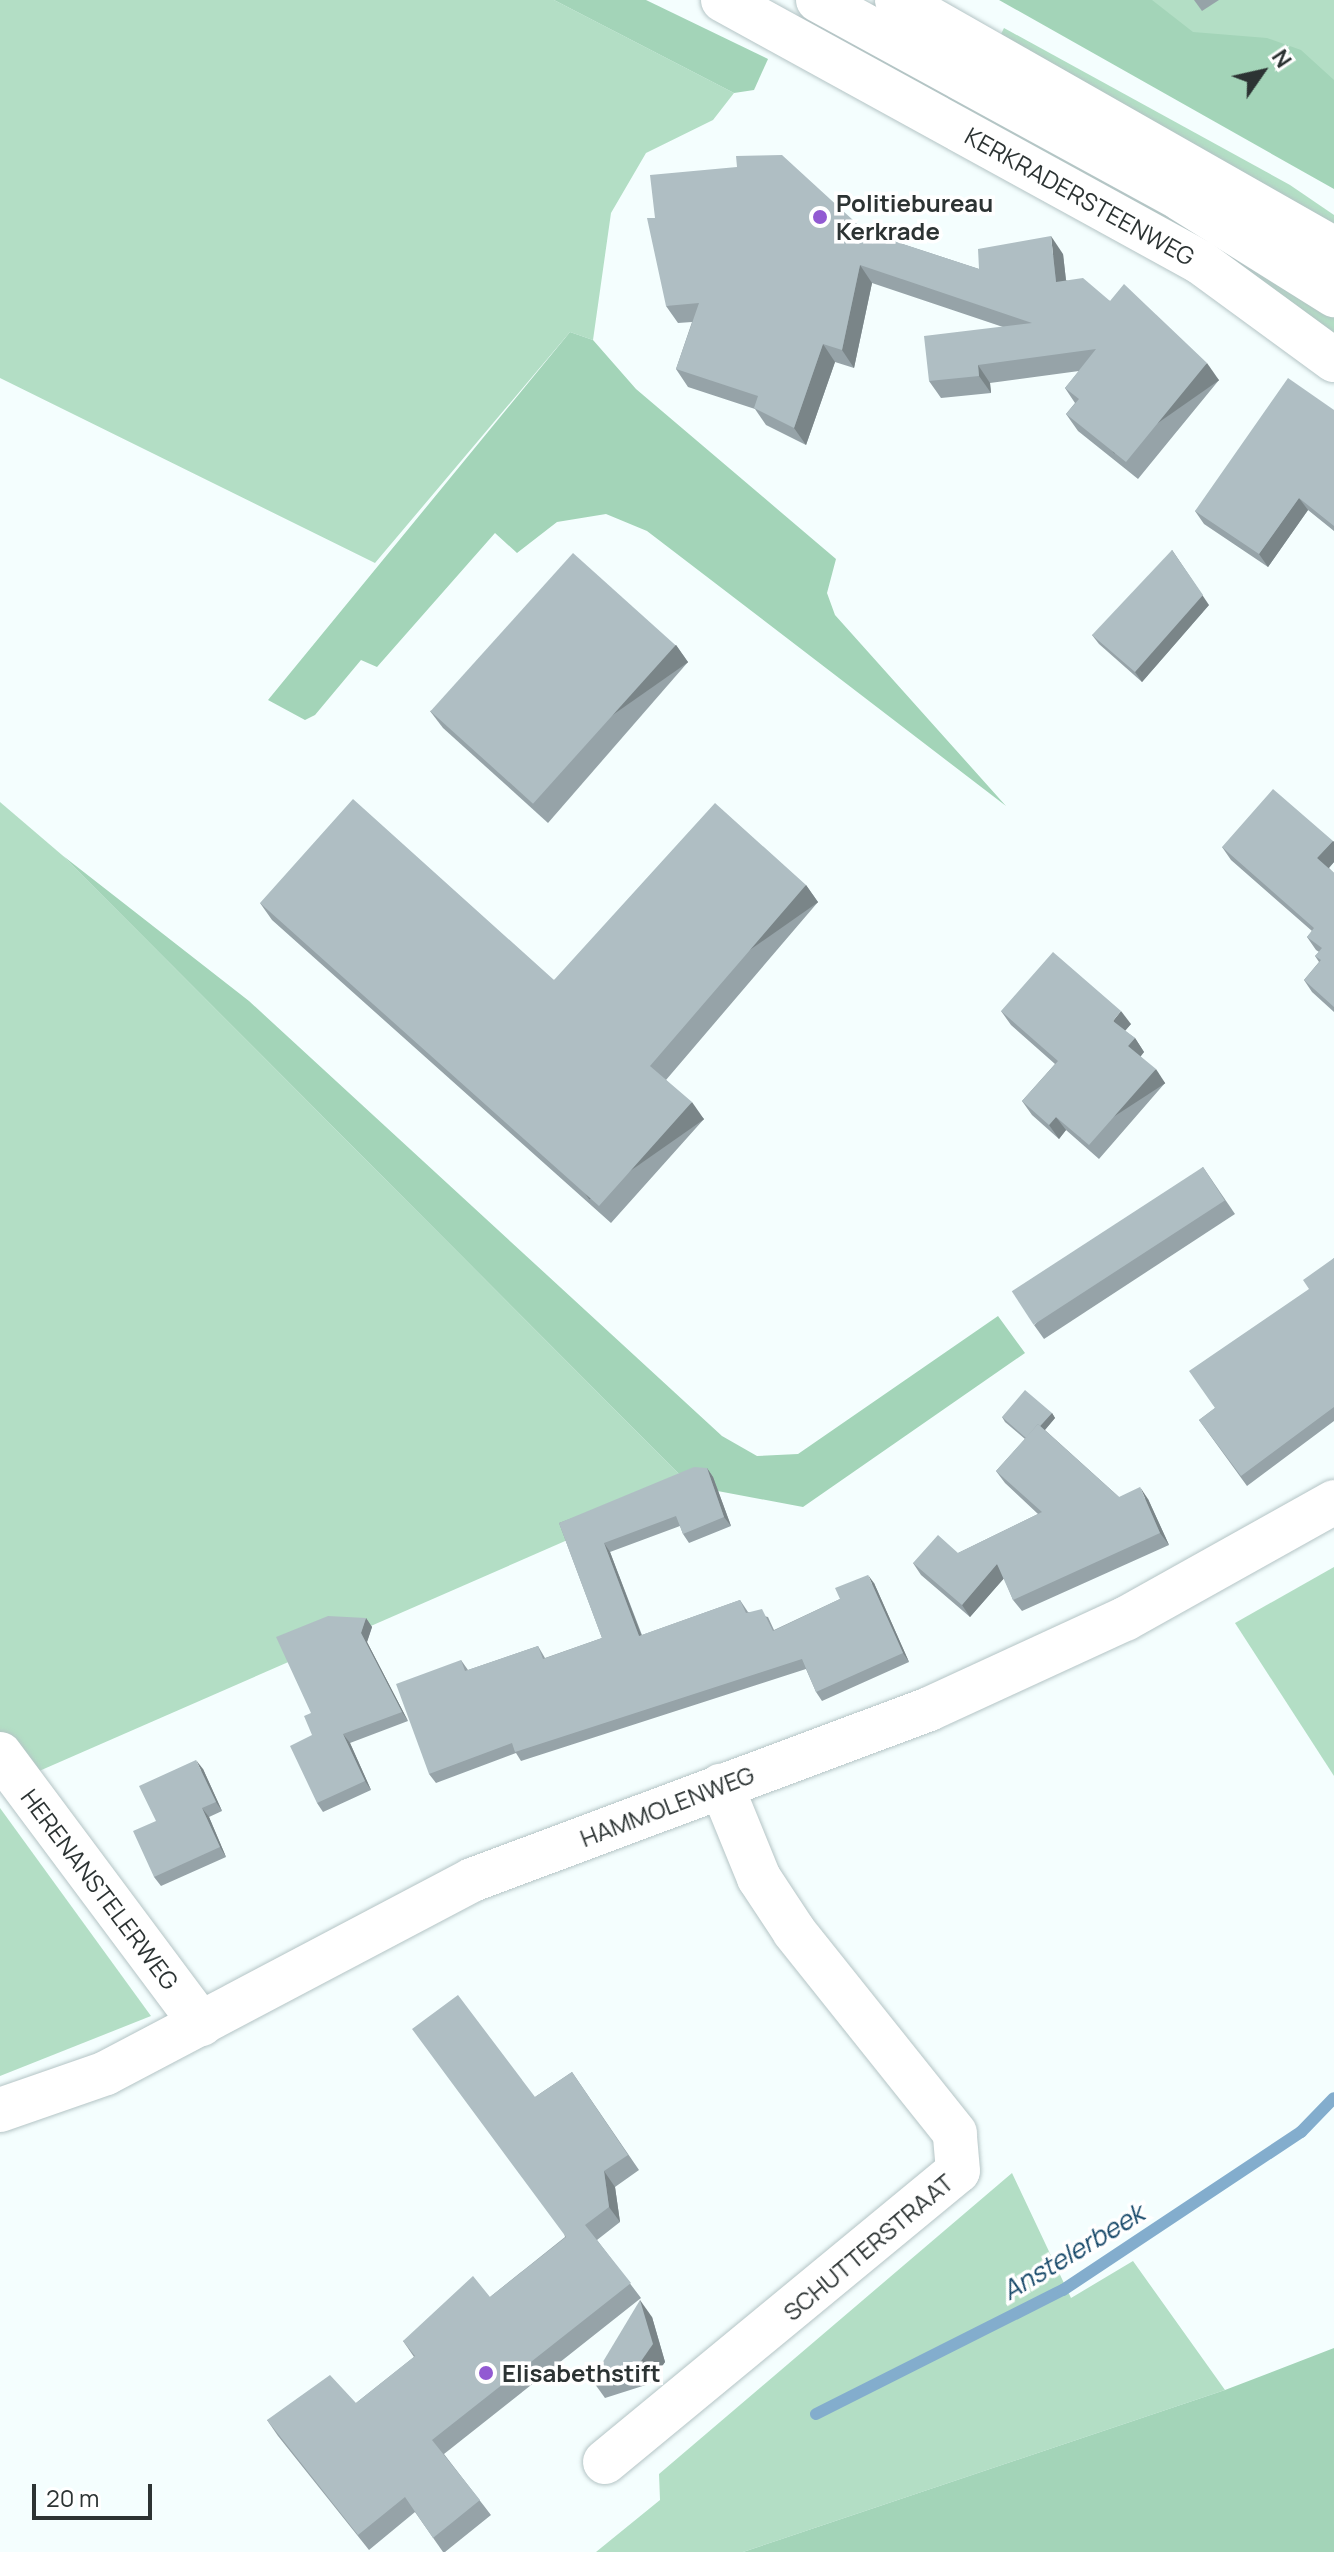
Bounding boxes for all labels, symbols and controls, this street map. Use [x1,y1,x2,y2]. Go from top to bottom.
north arrow [1222,32,1302,112]
text: N [1265,44,1299,74]
street label: KERKRADERSTEENWEG [960,121,1200,271]
place label: Politiebureau Kerkrade [836,189,993,245]
marker: Politiebureau Kerkrade [811,208,829,226]
street label: HAMMOLENWEG [576,1760,758,1852]
street label: HERENANSTELERWEG [15,1783,185,1995]
street label: SCHUTTERSTRAAT [777,2168,959,2326]
water label: Anstelerbeek [996,2197,1150,2307]
place label: Elisabethstift [502,2359,661,2387]
marker: Elisabethstift [477,2364,495,2382]
scale bar [36,2468,156,2518]
text: 20 m [46,2481,99,2514]

